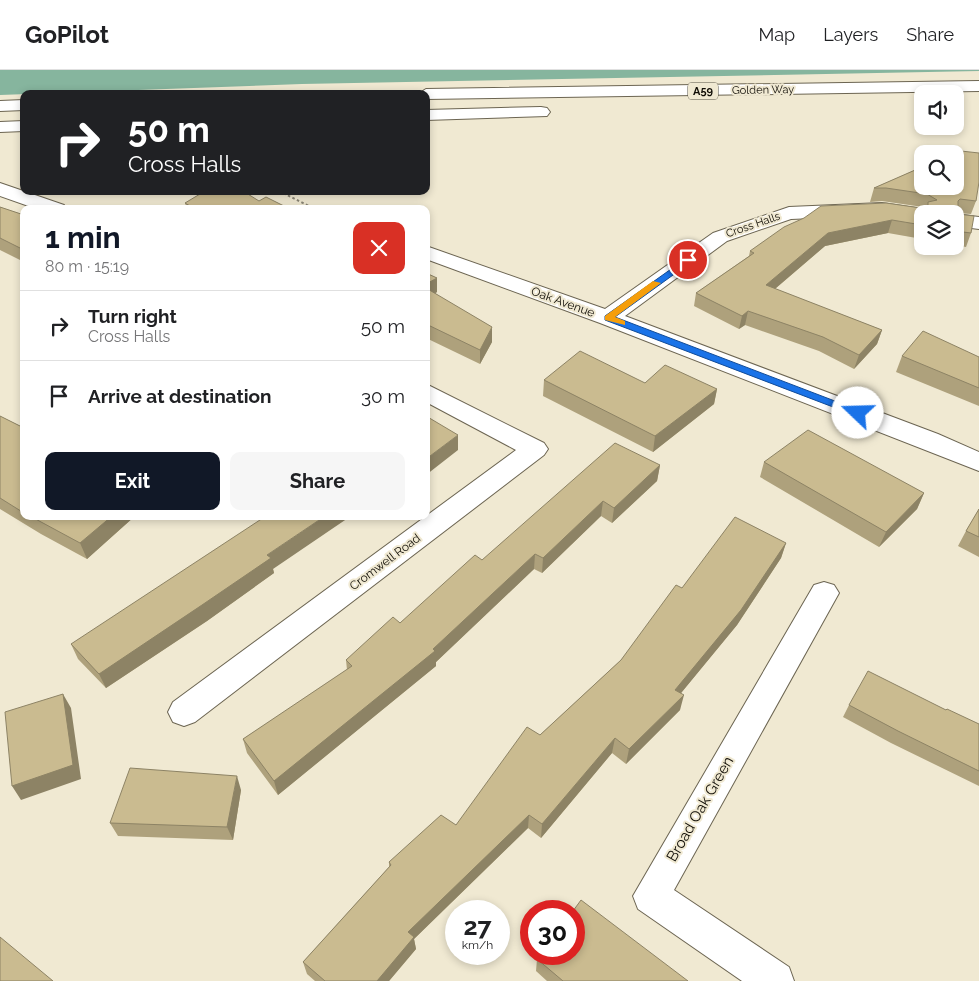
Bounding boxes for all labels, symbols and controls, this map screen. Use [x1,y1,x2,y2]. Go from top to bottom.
text: GoPilot [25,20,109,49]
text: Map [759,24,795,45]
text: Layers [823,24,878,45]
text: Share [906,24,954,45]
road number: A59 [688,82,718,100]
street label: Golden Way [732,83,794,97]
map controls [914,85,964,255]
button: sound [914,85,964,135]
text: 50 m [128,109,210,150]
icon: right [45,110,110,175]
button: search [914,145,964,195]
text: Cross Halls [128,151,241,177]
button: layers [914,205,964,255]
street label: Cross Halls [724,210,782,240]
text: 1 min [45,220,121,255]
button: close [353,222,405,274]
pin [667,239,709,281]
icon: arrive [674,246,702,274]
text: 80 m · 15:19 [45,257,129,276]
street label: Oak Avenue [529,284,597,320]
text: Turn right [88,305,177,327]
icon: right [45,312,73,340]
text: 50 m [361,315,405,337]
text: Cross Halls [88,327,170,346]
icon: arrive [45,382,73,410]
text: Arrive at destination [88,385,272,407]
text: 30 m [361,385,405,407]
position arrow [831,386,883,438]
button: Exit [45,452,220,510]
button: Share [230,452,405,510]
street label: Cromwell Road [347,531,423,593]
street label: Broad Oak Green [663,753,737,865]
speed limit sign: 30 [520,900,585,965]
text: 27 [463,911,492,941]
text: km/h [462,938,493,952]

